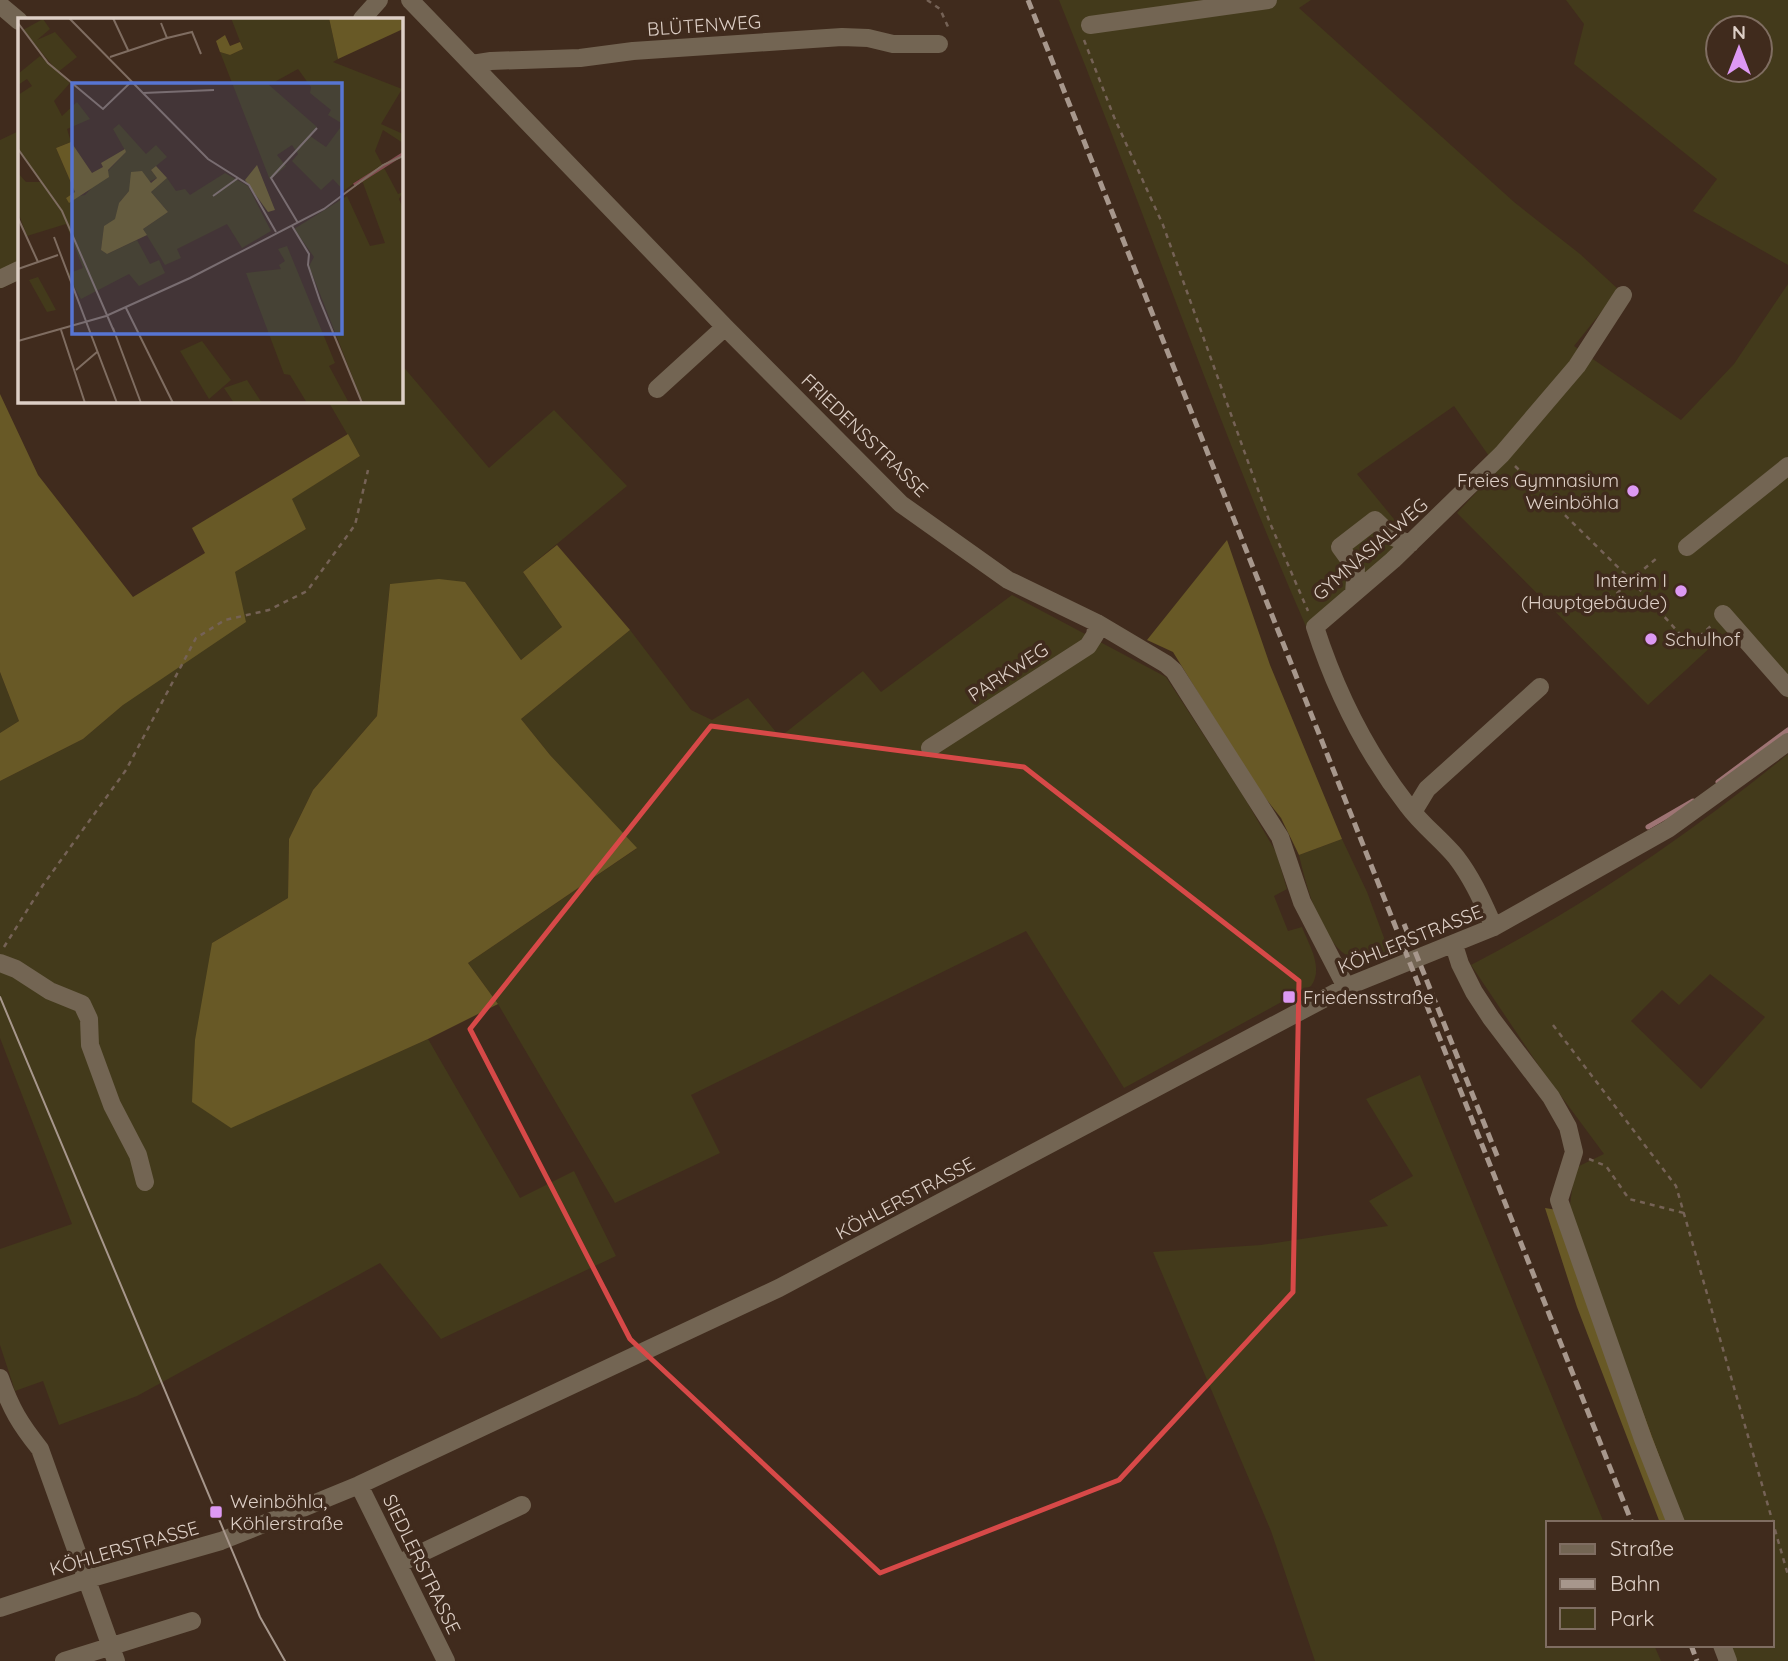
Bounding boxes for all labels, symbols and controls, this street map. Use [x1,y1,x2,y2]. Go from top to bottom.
street label: BLÜTENWEG [646,9,762,41]
north arrow [1704,14,1774,84]
inset map [18,18,402,402]
text: N [1732,20,1746,44]
street label: FRIEDENSSTRASSE [796,368,934,502]
place label: Freies Gymnasium Weinböhla [1457,468,1619,514]
marker: Freies Gymnasium Weinböhla [1625,483,1641,499]
street label: GYMNASIALWEG [1307,492,1433,606]
place label: Interim I (Hauptgebäude) [1521,568,1667,614]
marker: Interim I (Hauptgebäude) [1673,583,1689,599]
place label: Schulhof [1665,627,1741,651]
marker: Schulhof [1643,631,1659,647]
street label: PARKWEG [963,637,1053,707]
street label: KÖHLERSTRASSE [1334,899,1486,979]
place label: Friedensstraße [1303,985,1434,1009]
marker: Friedensstraße [1281,989,1297,1005]
street label: KÖHLERSTRASSE [831,1151,979,1245]
place label: Weinböhla, Köhlerstraße [230,1489,344,1535]
street label: SIEDLERSTRASSE [378,1490,466,1638]
marker: Weinböhla, Köhlerstraße [208,1504,224,1520]
street label: KÖHLERSTRASSE [47,1515,201,1581]
legend [1546,1521,1774,1647]
text: Straße [1610,1535,1674,1561]
text: Bahn [1610,1570,1660,1596]
text: Park [1610,1605,1654,1631]

